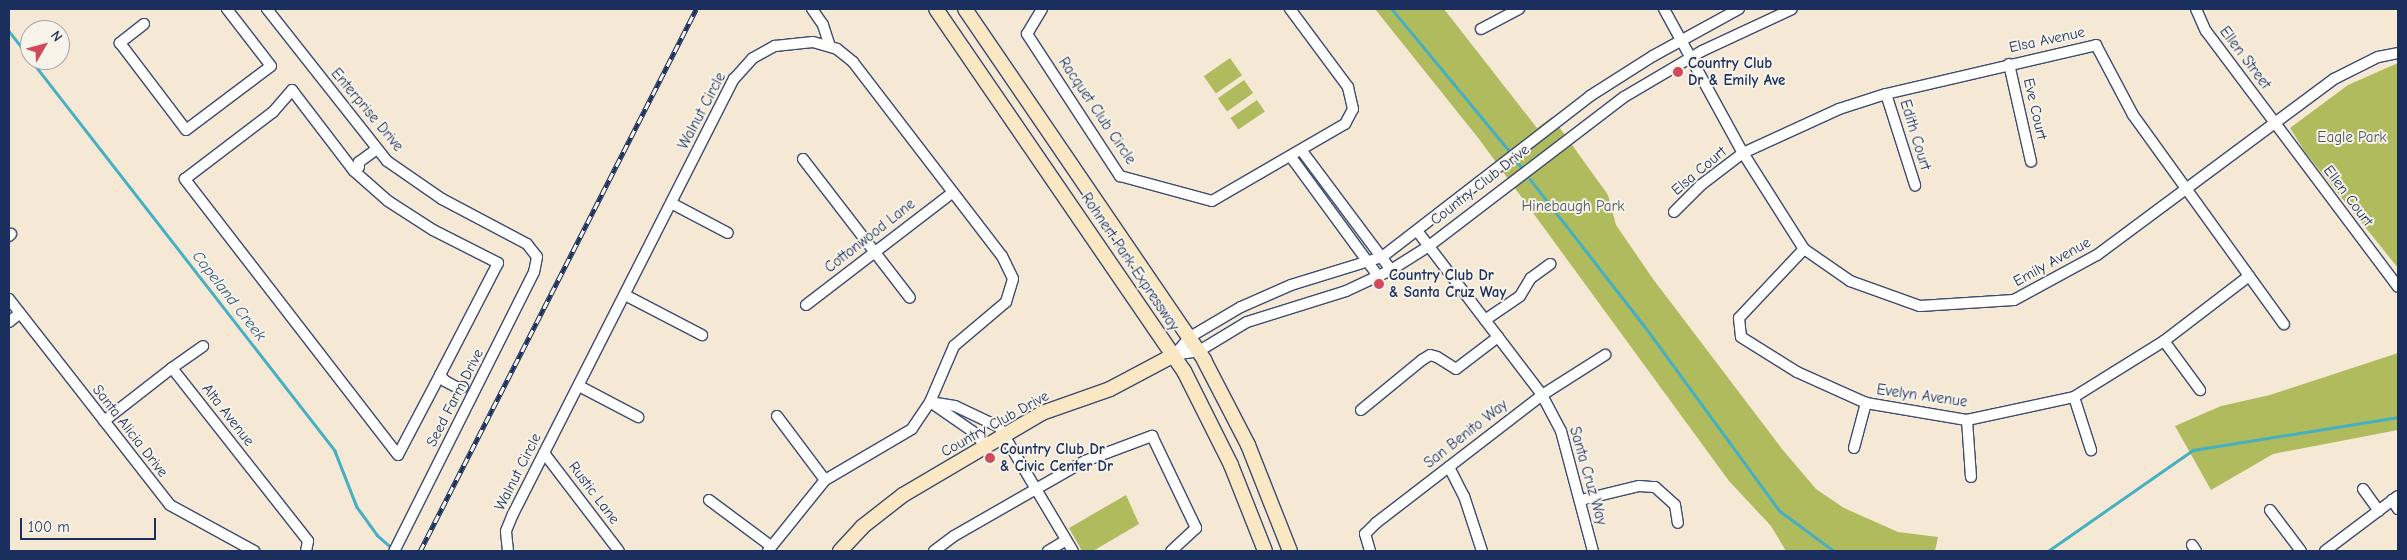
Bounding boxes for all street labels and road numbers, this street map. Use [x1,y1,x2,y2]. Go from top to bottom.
street label: Elsa Avenue [2007,23,2087,57]
street label: Ellen Street [2216,23,2274,93]
street label: Racquet Club Circle [1055,54,1139,168]
street label: Enterprise Drive [327,65,407,155]
street label: Walnut Circle [674,70,730,152]
street label: Eve Court [2019,76,2051,142]
street label: Edith Court [1896,98,1934,172]
street label: Country Club Drive [1427,141,1533,229]
street label: Elsa Court [1668,143,1730,199]
street label: Ellen Court [2319,162,2377,230]
street label: Rohnert Park Expressway [1077,190,1183,334]
street label: Cottonwood Lane [821,195,919,277]
street label: Emily Avenue [2010,233,2094,291]
street label: Seed Farm Drive [423,346,487,450]
street label: Alta Avenue [198,380,258,450]
street label: Santa Alicia Drive [88,381,172,481]
street label: Evelyn Avenue [1875,381,1969,411]
street label: Country Club Drive [938,387,1052,461]
street label: San Benito Way [1421,396,1511,472]
street label: Santa Cruz Way [1565,425,1611,527]
street label: Walnut Circle [491,430,545,514]
street label: Rustic Lane [565,458,623,528]

